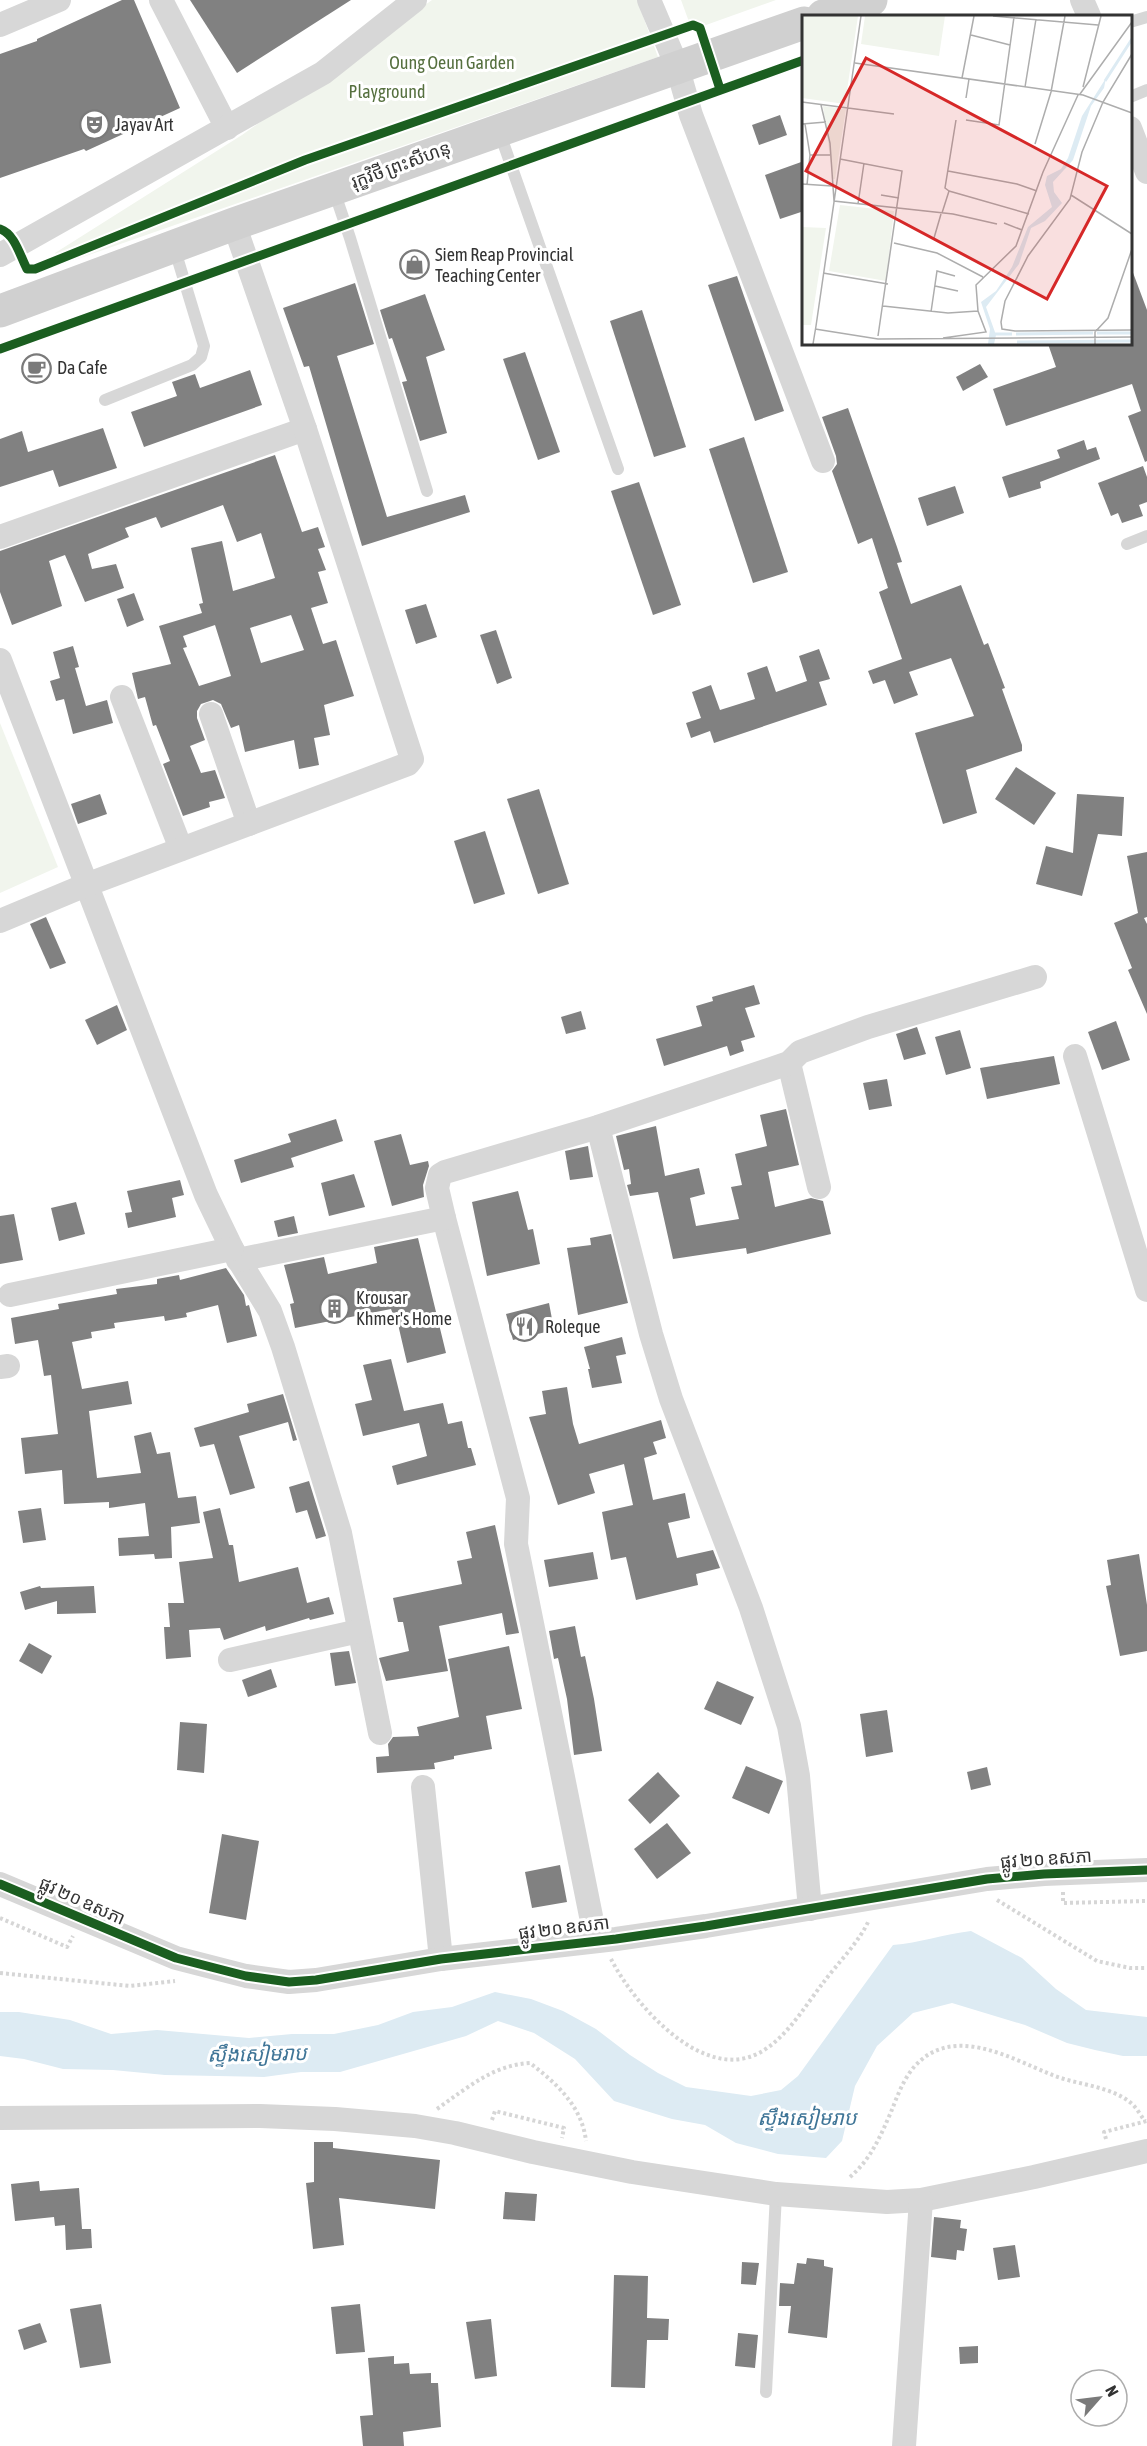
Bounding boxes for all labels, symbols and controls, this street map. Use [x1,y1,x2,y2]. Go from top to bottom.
inset map [802,15,1132,345]
park label: Oung Oeun Garden [389,52,515,73]
park label: Playground [349,81,425,102]
theatre icon: Jayav Art [78,109,110,141]
place label: Jayav Art [115,114,174,135]
street label: រុក្ខវិថី ព្រះសីហនុ [348,136,454,195]
place label: Siem Reap Provincial Teaching Center [435,244,574,286]
shop icon: Siem Reap Provincial Teaching Center [398,249,430,281]
cafe icon: Da Cafe [20,352,52,384]
place label: Da Cafe [57,357,108,378]
place label: Krousar Khmer's Home [356,1287,452,1329]
building icon: Krousar Khmer's Home [319,1292,351,1324]
restaurant icon: Roleque [508,1311,540,1343]
place label: Roleque [545,1316,601,1337]
street label: ផ្លូវ ២០ ឧសភា [999,1845,1093,1878]
street label: ផ្លូវ ២០ ឧសភា [33,1872,128,1935]
street label: ផ្លូវ ២០ ឧសភា [517,1911,612,1950]
water label: ស្ទឹងសៀមរាប [207,2040,309,2067]
water label: ស្ទឹងសៀមរាប [757,2105,859,2131]
north arrow [1069,2368,1129,2428]
text: N [1102,2383,1122,2399]

